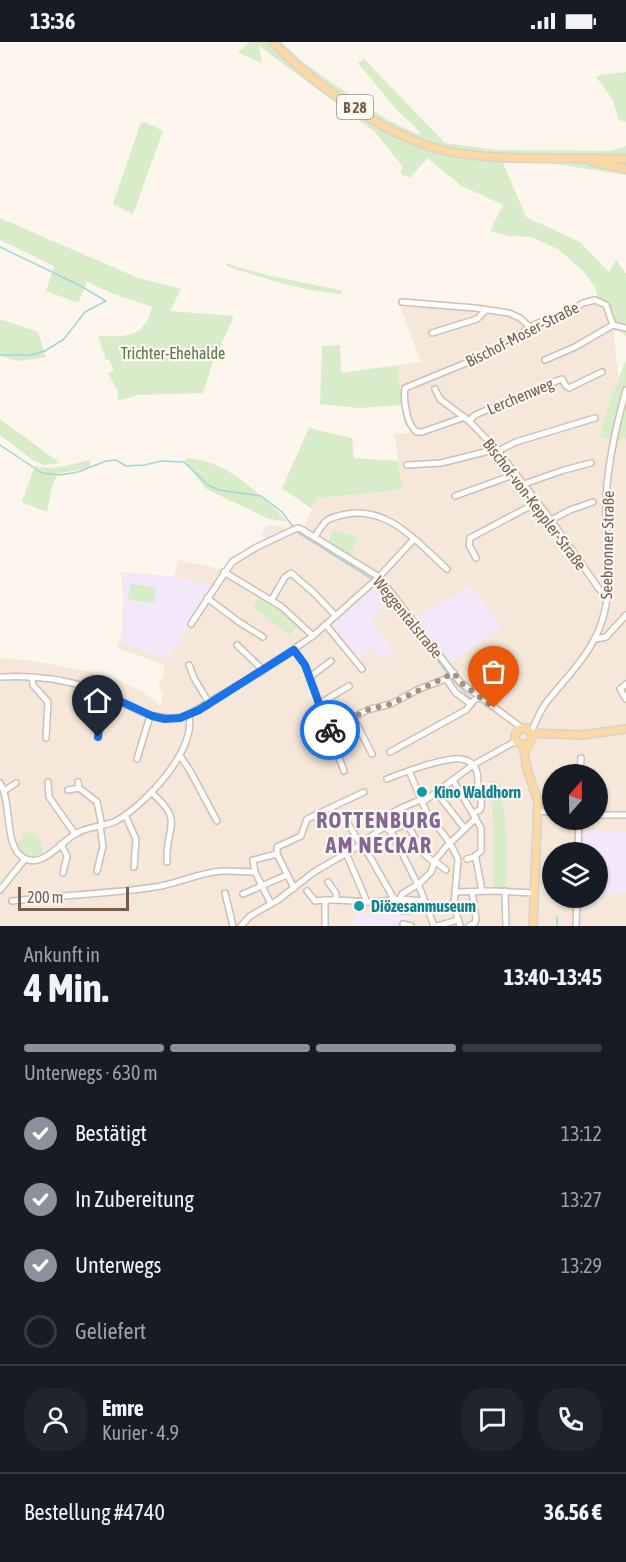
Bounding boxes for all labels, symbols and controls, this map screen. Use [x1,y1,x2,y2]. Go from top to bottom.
text: 13:36 [30,8,75,34]
road number: B 28 [337,95,373,119]
street label: Bischof-Moser-Straße [463,298,581,370]
park label: Trichter-Ehehalde [121,344,225,362]
street label: Lerchenweg [484,374,556,419]
street label: Bischof-von-Keppler-Straße [479,435,590,574]
street label: Seebronner Straße [597,491,617,599]
street label: Weggentalstraße [369,573,446,662]
pin [468,646,519,708]
icon: bag [477,655,510,688]
pin [72,675,123,737]
icon: home [81,684,114,717]
courier [300,700,360,760]
icon: bike [314,714,347,747]
north arrow [542,764,608,830]
map controls [542,764,608,908]
place label: Kino Waldhorn [434,783,521,801]
marker: Kino Waldhorn [415,785,429,799]
district label: ROTTENBURG AM NECKAR [316,807,442,858]
button: layers [542,842,608,908]
scale bar [18,884,129,911]
text: 200 m [27,888,63,906]
place label: Diözesanmuseum [371,897,476,915]
marker: Diözesanmuseum [352,899,366,913]
text: Ankunft in [24,943,100,966]
text: 13:40–13:45 [504,964,602,990]
text: 4 Min. [24,966,109,1010]
text: Unterwegs · 630 m [24,1061,158,1084]
icon: check [24,1117,57,1150]
text: Bestätigt [75,1120,147,1146]
text: 13:12 [561,1122,602,1145]
icon: check [24,1183,57,1216]
text: In Zubereitung [75,1186,194,1212]
text: 13:27 [561,1188,602,1211]
icon: check [24,1249,57,1282]
text: Unterwegs [75,1252,161,1278]
text: 13:29 [561,1254,602,1277]
text: Geliefert [75,1318,146,1344]
button: person [24,1388,87,1451]
button: chat [461,1388,524,1451]
button: phone [539,1388,602,1451]
text: Emre [102,1395,144,1421]
text: Kurier · 4.9 [102,1421,179,1444]
text: Bestellung #4740 [24,1499,165,1525]
text: 36.56 € [544,1499,602,1525]

